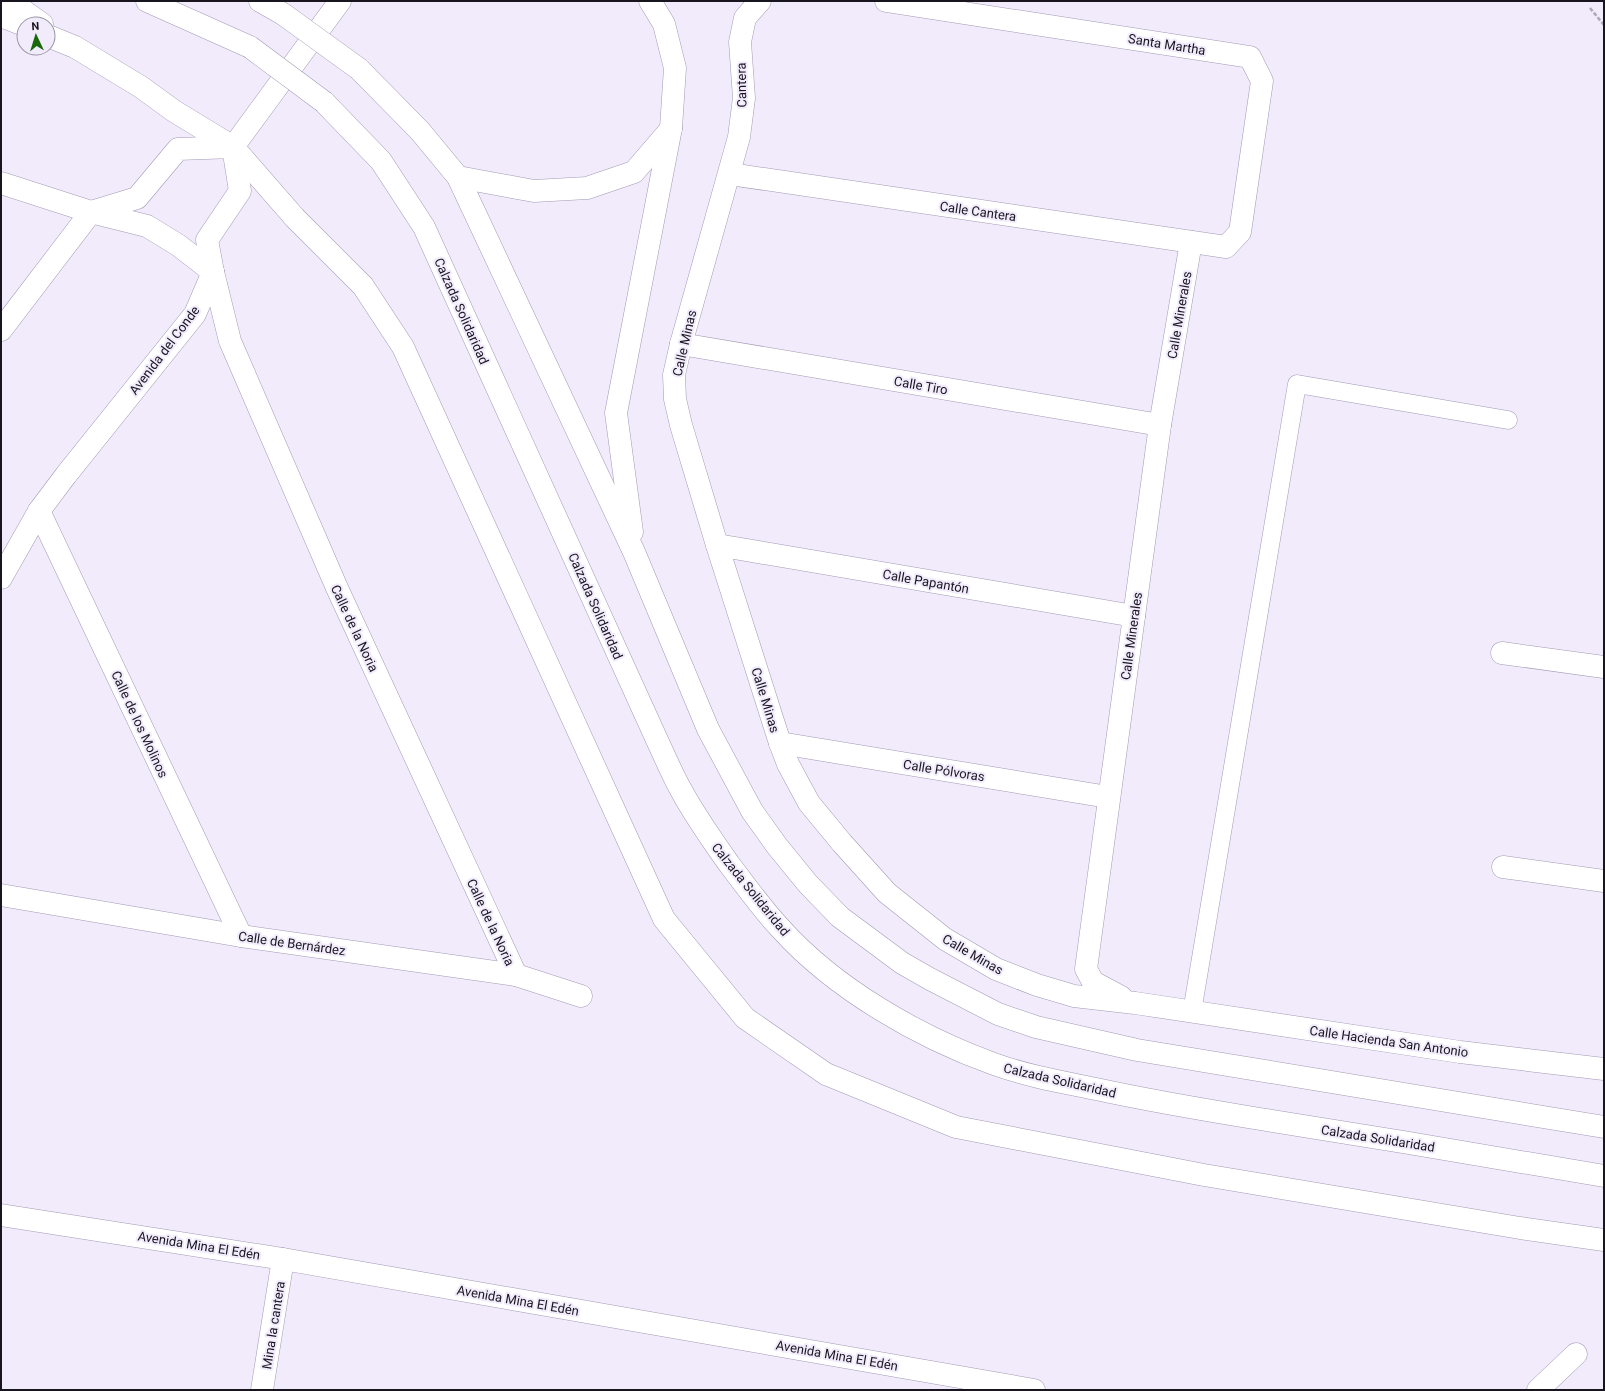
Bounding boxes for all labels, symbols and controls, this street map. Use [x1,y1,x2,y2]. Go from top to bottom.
north arrow [16,16,56,56]
text: N [31,20,40,33]
street label: Santa Martha [1127,31,1207,58]
street label: Cantera [734,62,749,108]
street label: Calle Cantera [939,199,1017,224]
street label: Calzada Solidaridad [431,256,492,367]
street label: Calle Minerales [1164,270,1195,360]
street label: Avenida del Conde [126,303,203,398]
street label: Calle Minas [670,308,699,378]
street label: Calle Tiro [893,373,949,398]
street label: Calzada Solidaridad [565,551,626,662]
street label: Calle Papantón [882,567,970,596]
street label: Calle de la Noria [328,582,381,674]
street label: Calle Minerales [1118,591,1145,681]
street label: Calle Minas [748,666,783,735]
street label: Calle de los Molinos [108,668,171,780]
street label: Calle Pólvoras [902,757,986,784]
street label: Calzada Solidaridad [709,840,793,939]
street label: Calle de la Noria [464,876,517,968]
street label: Calle de Bernárdez [237,929,347,959]
street label: Calle Minas [940,931,1006,978]
street label: Calle Hacienda San Antonio [1309,1023,1469,1060]
street label: Calzada Solidaridad [1002,1060,1118,1101]
street label: Calzada Solidaridad [1320,1122,1436,1155]
street label: Avenida Mina El Edén [137,1228,261,1263]
street label: Mina la cantera [259,1280,288,1370]
street label: Avenida Mina El Edén [456,1282,580,1319]
street label: Avenida Mina El Edén [775,1337,899,1374]

